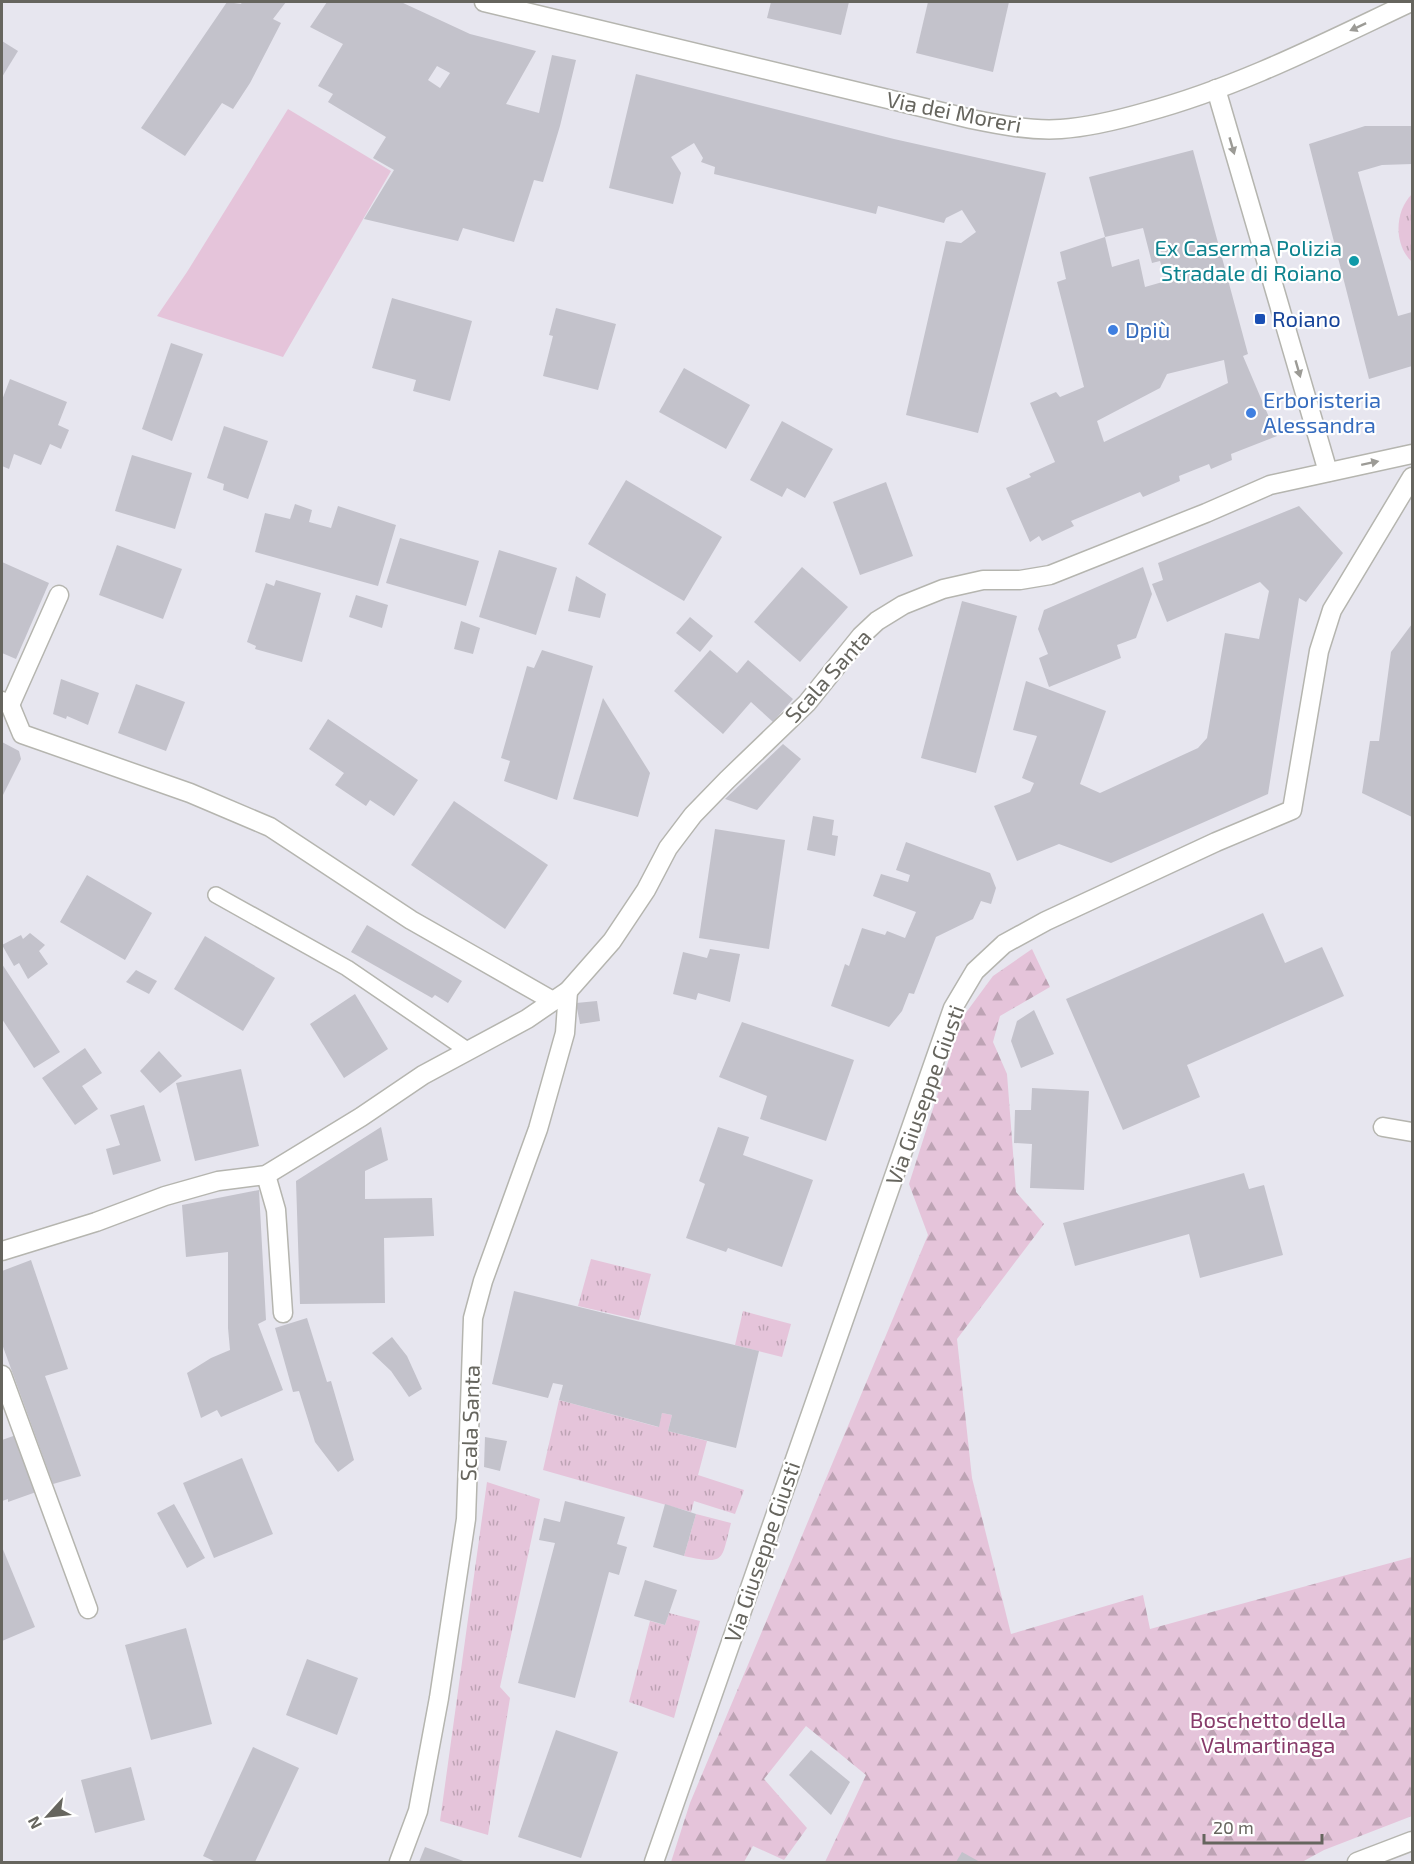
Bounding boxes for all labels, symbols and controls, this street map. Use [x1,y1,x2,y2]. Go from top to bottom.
one-way arrow [1349,22,1366,31]
street label: Via dei Moreri [884,85,1024,137]
one-way arrow [1228,137,1237,155]
place label: Ex Caserma Polizia Stradale di Roiano [1154,234,1342,285]
marker: Ex Caserma Polizia Stradale di Roiano [1347,254,1361,268]
place label: Roiano [1272,305,1341,331]
marker: Roiano [1253,312,1267,326]
place label: Dpiù [1125,316,1170,342]
marker: Dpiù [1106,323,1120,337]
one-way arrow [1294,360,1303,378]
place label: Erboristeria Alessandra [1263,386,1381,437]
marker: Erboristeria Alessandra [1244,406,1258,420]
one-way arrow [1361,458,1380,467]
street label: Scala Santa [779,623,876,727]
street label: Via Giuseppe Giusti [879,1001,969,1188]
street label: Scala Santa [454,1364,484,1482]
street label: Via Giuseppe Giusti [718,1458,804,1646]
park label: Boschetto della Valmartinaga [1190,1706,1346,1757]
north arrow [18,1786,78,1846]
scale bar [1204,1807,1322,1845]
text: N [23,1814,45,1833]
text: 20 m [1213,1816,1254,1838]

